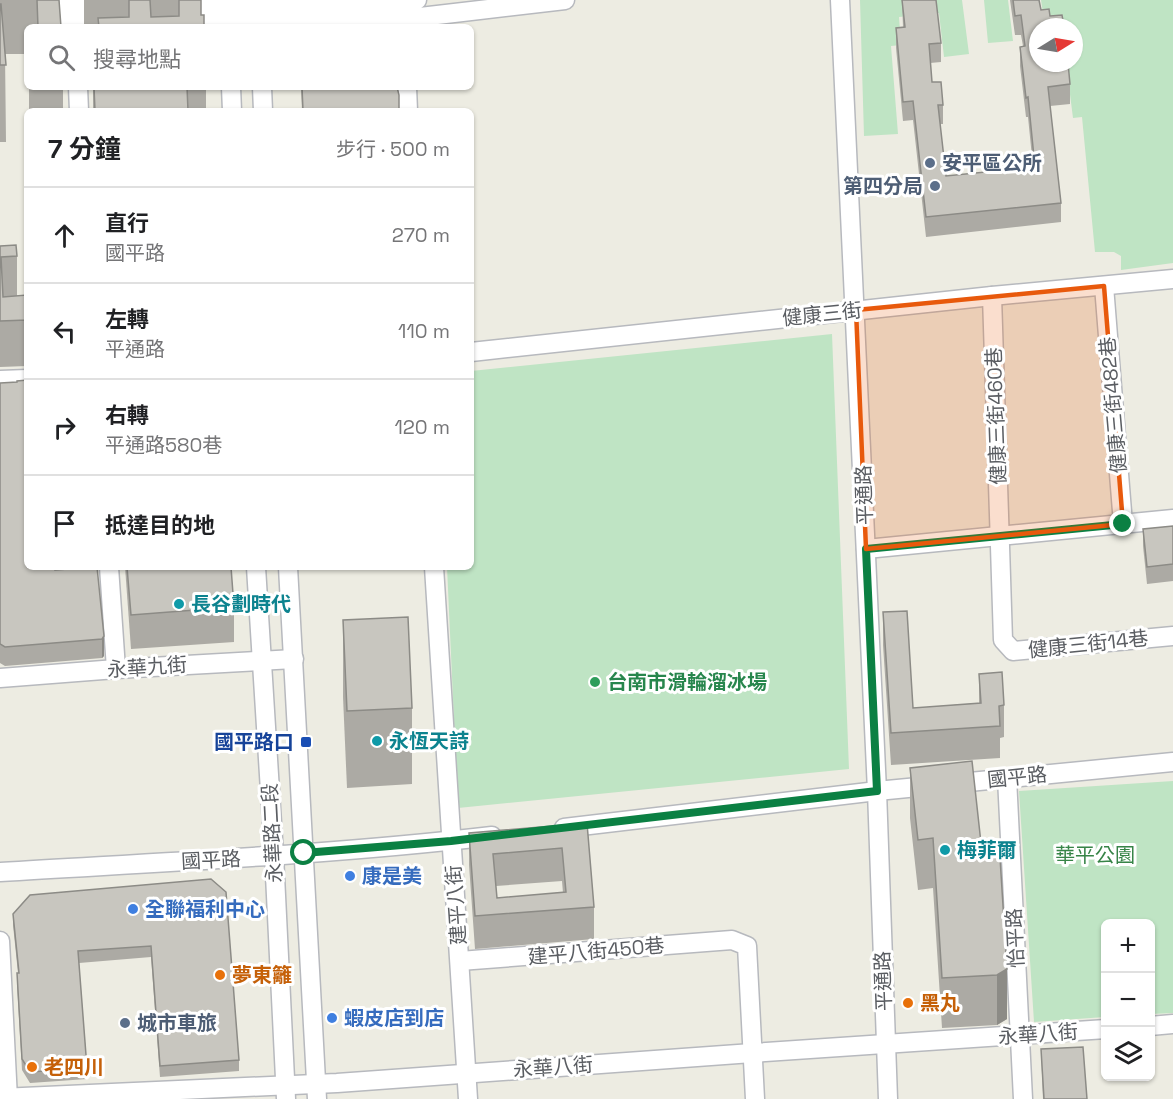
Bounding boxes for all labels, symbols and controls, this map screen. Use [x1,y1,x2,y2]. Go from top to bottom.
north arrow [1029,18,1083,72]
search box [24,24,474,90]
icon: search [45,41,78,74]
text: 搜尋地點 [93,45,181,73]
text: 7 分鐘 [48,132,121,166]
text: 步行 · 500 m [336,136,450,162]
place label: 安平區公所 [942,150,1042,176]
marker: 安平區公所 [923,156,937,170]
place label: 第四分局 [843,173,923,199]
marker: 第四分局 [928,179,942,193]
text: 直行 [105,209,149,237]
icon: ahead [48,219,81,252]
text: 270 m [392,222,450,248]
text: 國平路 [105,240,165,266]
street label: 健康三街 [781,297,863,331]
text: 左轉 [105,305,149,333]
icon: left [48,315,81,348]
text: 110 m [398,318,450,344]
text: 平通路 [105,336,165,362]
street label: 健康三街482巷 [1094,336,1132,474]
street label: 健康三街460巷 [981,347,1011,485]
text: 右轉 [105,401,149,429]
icon: right [48,411,81,444]
text: 120 m [394,414,450,440]
text: 平通路580巷 [105,432,222,458]
street label: 平通路 [850,465,878,525]
icon: arrive [48,507,81,540]
route end [1109,510,1135,536]
text: 抵達目的地 [105,511,215,539]
place label: 長谷劃時代 [191,591,291,617]
marker: 長谷劃時代 [172,597,186,611]
street label: 健康三街14巷 [1027,625,1149,663]
street label: 永華九街 [106,651,188,683]
place label: 台南市滑輪溜冰場 [607,669,767,695]
marker: 台南市滑輪溜冰場 [588,675,602,689]
place label: 永恆天詩 [389,728,469,754]
place label: 國平路口 [214,729,294,755]
marker: 永恆天詩 [370,734,384,748]
marker: 國平路口 [299,735,313,749]
street label: 國平路 [986,761,1048,793]
street label: 永華路二段 [256,782,288,884]
place label: 梅菲爾 [957,837,1017,863]
route start [290,839,316,865]
park label: 華平公園 [1055,842,1135,868]
marker: 梅菲爾 [938,843,952,857]
street label: 國平路 [180,845,242,875]
place label: 康是美 [362,863,422,889]
street label: 建平八街 [440,864,472,946]
marker: 康是美 [343,869,357,883]
place label: 全聯福利中心 [145,896,265,922]
marker: 全聯福利中心 [126,902,140,916]
street label: 怡平路 [1000,907,1030,969]
map controls [1101,919,1155,1081]
button: + [1101,919,1155,973]
street label: 建平八街450巷 [526,932,666,970]
street label: 平通路 [869,951,897,1011]
place label: 夢東籬 [232,962,292,988]
marker: 夢東籬 [213,968,227,982]
button: − [1101,973,1155,1027]
place label: 黑丸 [920,990,960,1016]
marker: 黑丸 [901,996,915,1010]
place label: 蝦皮店到店 [344,1005,444,1031]
place label: 城市車旅 [137,1010,217,1036]
marker: 蝦皮店到店 [325,1011,339,1025]
marker: 城市車旅 [118,1016,132,1030]
street label: 永華八街 [997,1018,1079,1050]
button: layers [1101,1027,1155,1081]
street label: 永華八街 [512,1051,594,1083]
place label: 老四川 [44,1054,104,1080]
marker: 老四川 [25,1060,39,1074]

